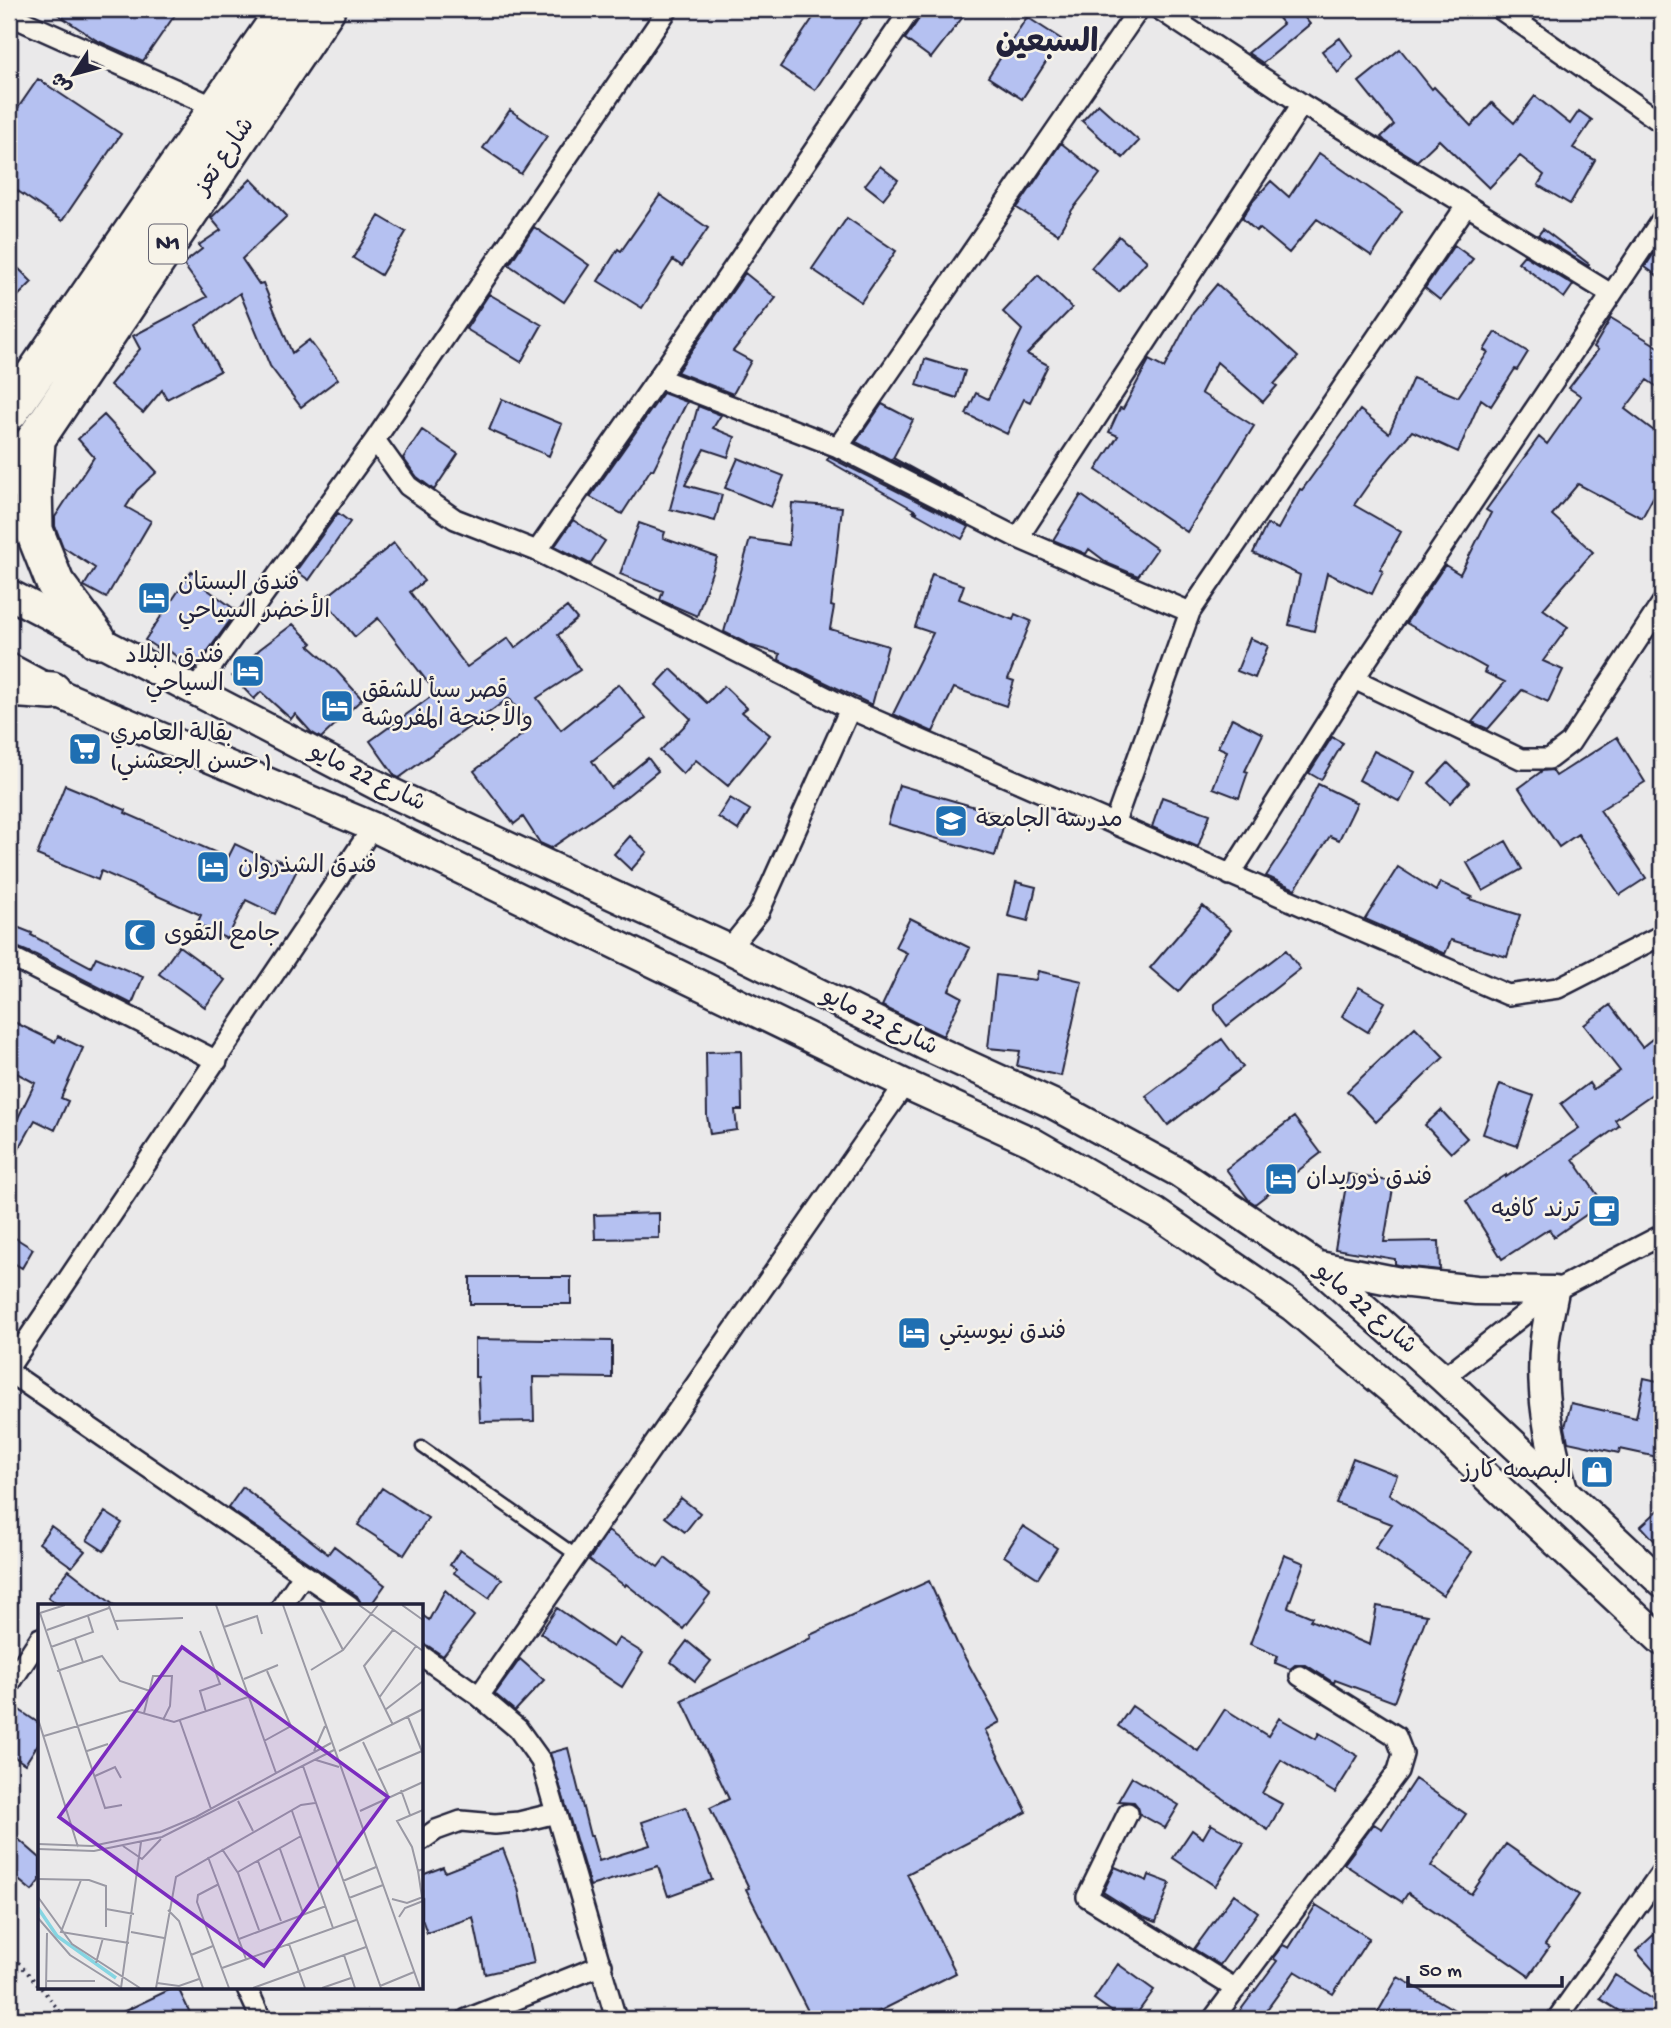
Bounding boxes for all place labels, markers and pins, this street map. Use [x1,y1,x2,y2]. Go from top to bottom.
place label: فندق البستان الأخضر السياحي [178,570,330,630]
hotel icon: فندق البستان الأخضر السياحي [135,579,173,617]
place label: فندق البلاد السياحي [125,643,224,703]
hotel icon: فندق البلاد السياحي [229,652,267,690]
place label: قصر سبأ للشقق والأجنحة المفروشة [362,675,533,735]
hotel icon: قصر سبأ للشقق والأجنحة المفروشة [318,687,356,725]
place label: بقالة العامري (حسن الجعشني ) [110,721,272,781]
supermarket icon: بقالة العامري (حسن الجعشني ) [66,730,104,768]
school or university icon: مدرسة الجامعة [932,802,970,840]
place label: مدرسة الجامعة [976,807,1123,836]
hotel icon: فندق الشذروان [194,848,232,886]
place label: فندق الشذروان [238,853,377,882]
mosque icon: جامع التقوى [121,916,159,954]
place label: جامع التقوى [164,921,280,950]
hotel icon: فندق ذوريدان [1262,1160,1300,1198]
place label: فندق ذوريدان [1306,1165,1432,1194]
cafe icon: ترند كافيه [1585,1192,1623,1230]
place label: ترند كافيه [1491,1197,1581,1226]
hotel icon: فندق نيوسيتي [895,1314,933,1352]
place label: فندق نيوسيتي [939,1319,1066,1351]
shop icon: البصمه كارز [1578,1453,1616,1491]
place label: البصمه كارز [1460,1458,1572,1487]

